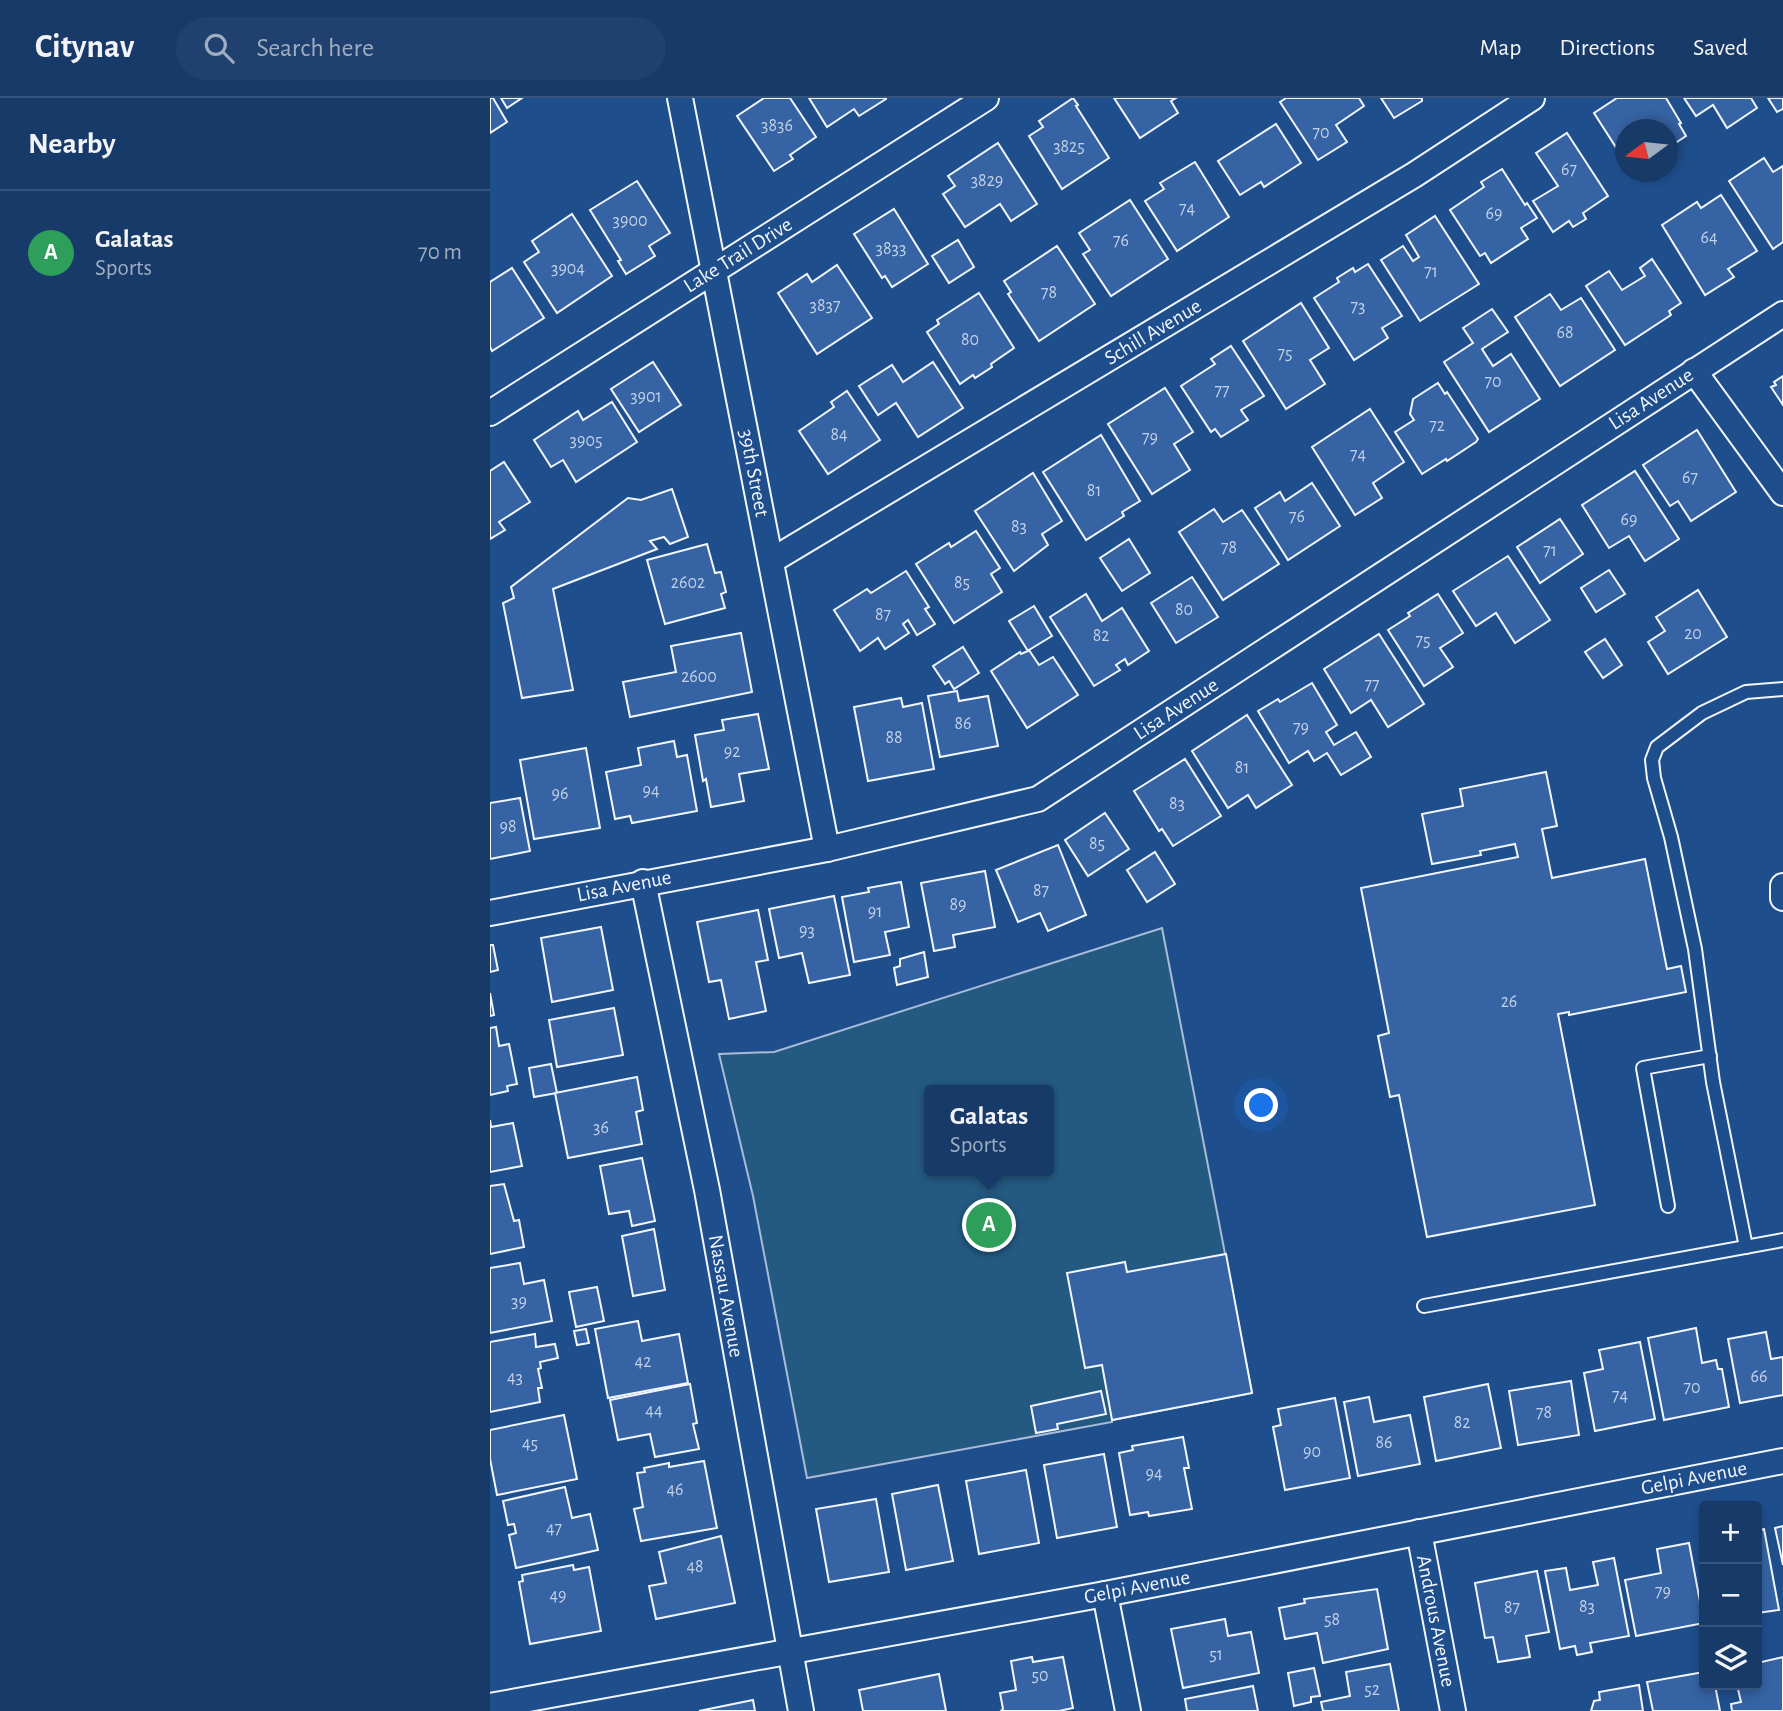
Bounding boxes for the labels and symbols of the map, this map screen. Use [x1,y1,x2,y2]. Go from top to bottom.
house number: 3836 [761,117,793,135]
north arrow [1615,119,1678,182]
house number: 70 [1312,124,1330,142]
house number: 3825 [1053,138,1085,156]
house number: 67 [1561,161,1577,179]
house number: 3829 [971,172,1003,190]
house number: 74 [1179,200,1195,218]
house number: 69 [1486,205,1502,223]
house number: 3900 [613,212,647,230]
street label: Lake Trail Drive [680,213,796,297]
house number: 64 [1700,229,1718,247]
house number: 76 [1113,232,1129,250]
house number: 3833 [876,240,906,258]
house number: 3904 [551,260,585,278]
house number: 71 [1424,263,1438,281]
house number: 78 [1041,284,1057,302]
street label: Schill Avenue [1101,295,1205,369]
house number: 3837 [810,297,840,315]
house number: 73 [1351,298,1365,316]
house number: 68 [1557,324,1574,342]
house number: 80 [961,331,979,349]
house number: 75 [1277,345,1293,363]
street label: Lisa Avenue [1605,364,1697,434]
house number: 70 [1484,373,1502,391]
house number: 77 [1214,382,1230,400]
house number: 3901 [630,388,662,406]
house number: 72 [1429,417,1445,435]
house number: 84 [830,426,848,444]
street label: 39th Street [735,427,773,519]
house number: 79 [1142,429,1158,447]
house number: 3905 [570,432,602,450]
house number: 74 [1350,446,1366,464]
house number: 67 [1682,469,1698,487]
house number: 81 [1087,482,1101,500]
house number: 76 [1289,508,1305,526]
house number: 69 [1621,511,1637,529]
house number: 83 [1011,518,1027,536]
house number: 78 [1221,539,1237,557]
house number: 71 [1543,542,1557,560]
house number: 2602 [671,574,705,592]
house number: 85 [954,574,970,592]
house number: 80 [1175,601,1193,619]
house number: 87 [875,606,891,624]
house number: 20 [1684,625,1702,643]
house number: 82 [1093,627,1109,645]
house number: 75 [1415,632,1431,650]
house number: 2600 [681,668,717,686]
street label: Lisa Avenue [1130,674,1222,744]
house number: 77 [1364,676,1380,694]
house number: 86 [955,715,972,733]
house number: 79 [1293,719,1309,737]
house number: 88 [885,729,903,747]
house number: 92 [724,743,740,761]
house number: 81 [1235,759,1249,777]
house number: 94 [642,782,660,800]
house number: 96 [552,785,568,803]
house number: 83 [1169,795,1185,813]
house number: 98 [500,818,517,836]
house number: 85 [1089,835,1105,853]
street label: Lisa Avenue [575,867,673,905]
house number: 87 [1033,882,1049,900]
house number: 89 [950,896,967,914]
house number: 91 [868,903,882,921]
house number: 93 [799,922,815,940]
house number: 26 [1501,993,1517,1011]
your location [1244,1088,1278,1122]
house number: 36 [593,1119,609,1137]
pin: A [966,1199,1012,1251]
street label: Nassau Avenue [705,1233,747,1359]
house number: 39 [511,1293,527,1311]
house number: 42 [635,1353,651,1371]
house number: 66 [1751,1368,1767,1386]
house number: 43 [507,1369,523,1387]
house number: 70 [1683,1379,1701,1397]
house number: 74 [1612,1387,1628,1405]
house number: 44 [645,1402,663,1420]
house number: 78 [1536,1404,1552,1422]
house number: 82 [1454,1414,1470,1432]
house number: 86 [1376,1434,1393,1452]
house number: 45 [522,1435,538,1453]
house number: 90 [1303,1443,1321,1461]
street label: Gelpi Avenue [1639,1457,1749,1499]
house number: 94 [1145,1465,1163,1483]
house number: 46 [666,1481,684,1499]
house number: 47 [546,1520,562,1538]
street label: Androus Avenue [1413,1553,1459,1689]
house number: 48 [686,1558,704,1576]
street label: Gelpi Avenue [1082,1566,1192,1608]
house number: 79 [1655,1583,1671,1601]
house number: 49 [549,1587,567,1605]
house number: 83 [1579,1598,1595,1616]
house number: 87 [1504,1599,1520,1617]
house number: 58 [1324,1611,1340,1629]
house number: 51 [1209,1646,1223,1664]
house number: 50 [1031,1667,1049,1685]
house number: 52 [1364,1681,1380,1699]

